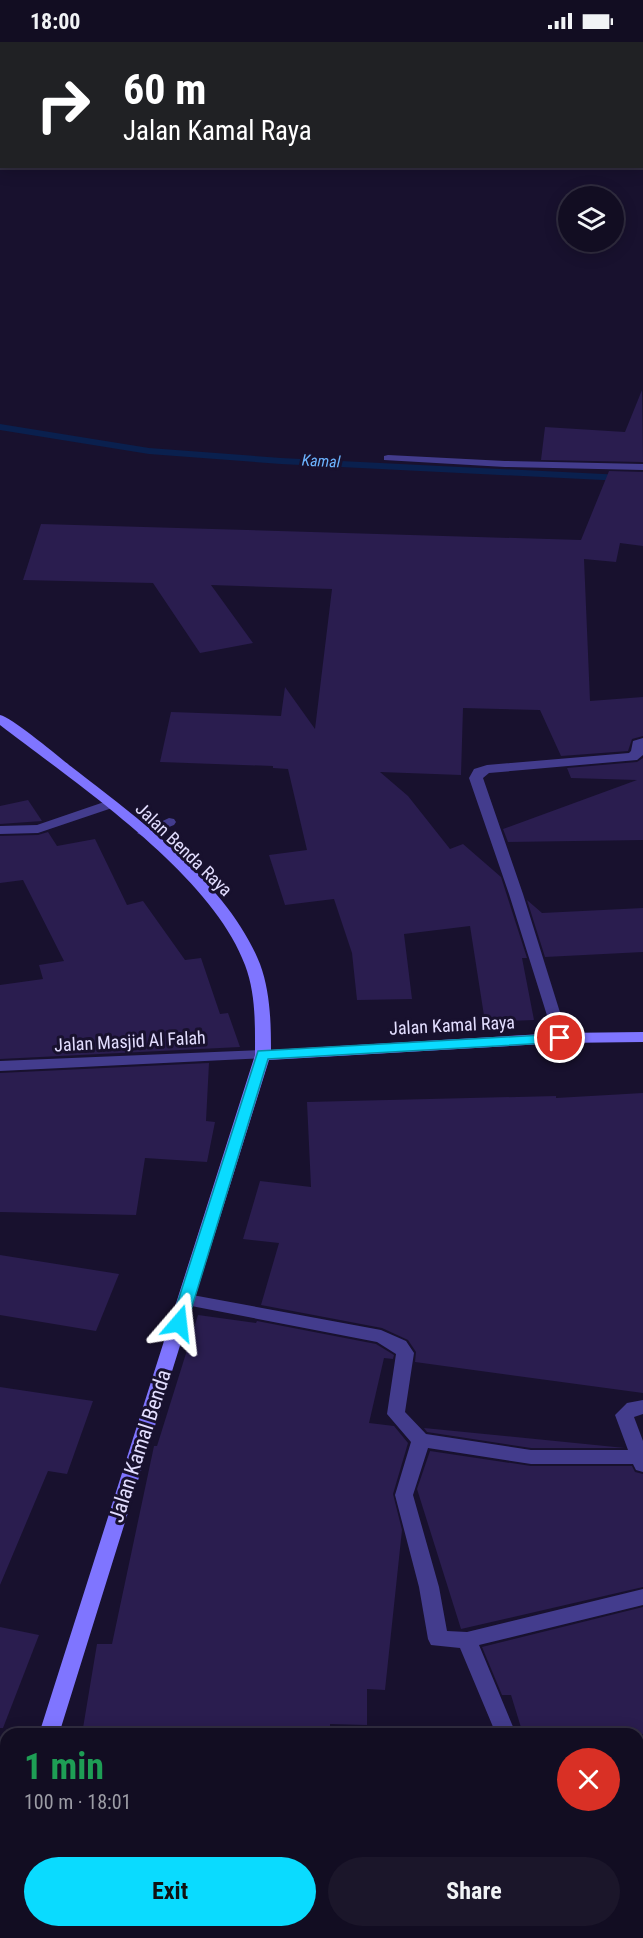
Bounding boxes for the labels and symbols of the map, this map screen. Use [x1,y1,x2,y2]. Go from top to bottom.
water label: Kamal [301,451,341,472]
street label: Jalan Benda Raya [132,798,236,900]
street label: Jalan Kamal Raya [389,1011,515,1039]
pin [534,1012,585,1063]
street label: Jalan Masjid Al Falah [54,1027,206,1055]
position arrow [147,1291,211,1355]
street label: Jalan Kamal Benda [104,1367,176,1525]

